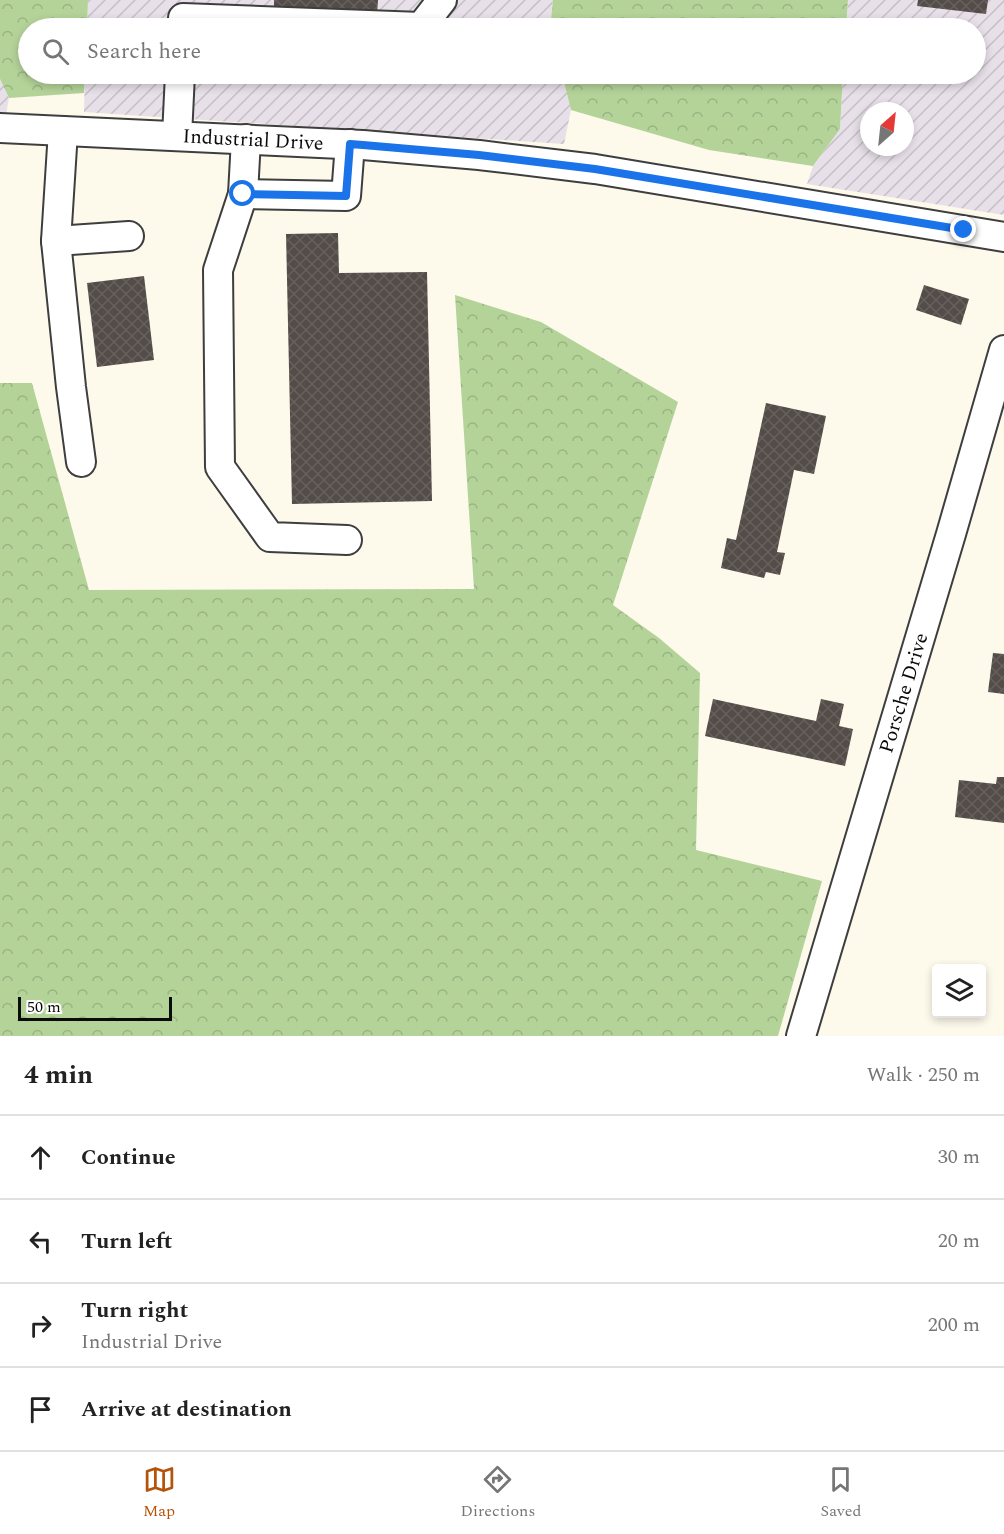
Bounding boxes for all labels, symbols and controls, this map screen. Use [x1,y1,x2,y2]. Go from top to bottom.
search box [18,18,986,84]
icon: search [39,35,72,68]
text: Search here [87,35,201,68]
north arrow [860,102,914,156]
street label: Industrial Drive [182,121,324,159]
route start [229,180,255,206]
route end [950,216,976,242]
street label: Porsche Drive [871,629,937,757]
map controls [932,964,986,1018]
button: layers [932,964,986,1018]
scale bar [18,994,172,1022]
text: 50 m [27,995,61,1019]
text: 4 min [24,1055,93,1095]
text: Walk · 250 m [867,1060,980,1090]
icon: ahead [24,1141,57,1174]
text: Continue [81,1141,176,1174]
text: 30 m [938,1142,980,1172]
icon: left [24,1225,57,1258]
text: Turn left [81,1225,173,1258]
text: 20 m [938,1226,980,1256]
text: Turn right [81,1294,188,1327]
icon: right [24,1309,57,1342]
text: 200 m [928,1310,980,1340]
text: Industrial Drive [81,1327,222,1357]
icon: arrive [24,1393,57,1426]
text: Arrive at destination [81,1393,292,1426]
tab: Map [143,1463,176,1523]
tab: Directions [461,1463,535,1523]
tab: Saved [820,1463,861,1523]

